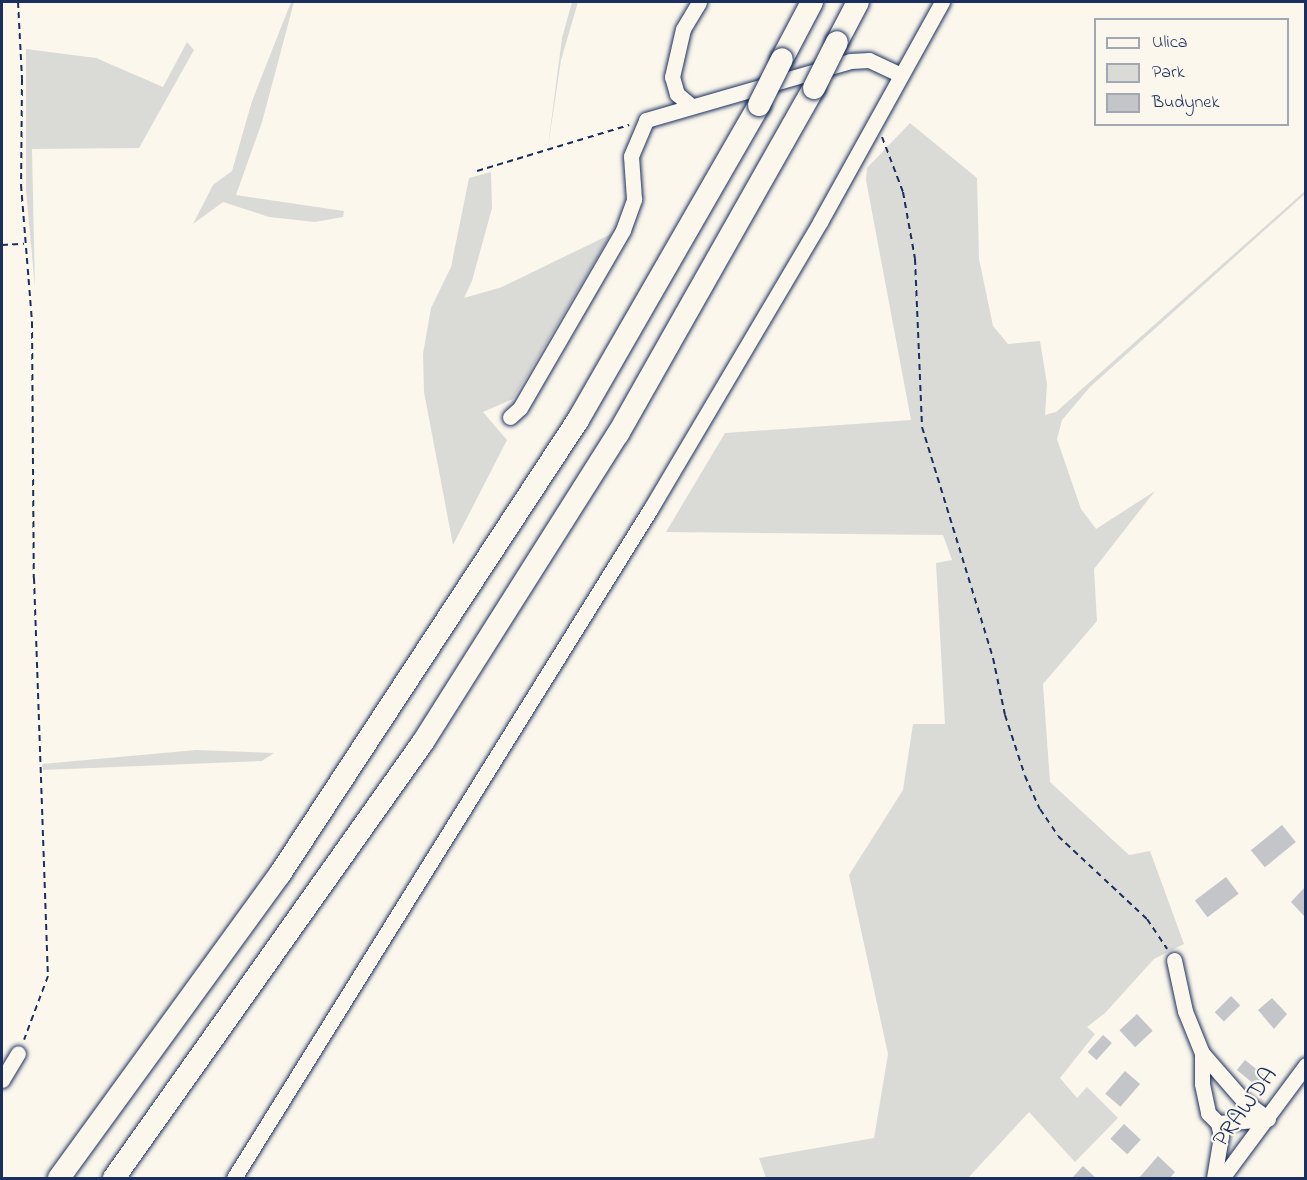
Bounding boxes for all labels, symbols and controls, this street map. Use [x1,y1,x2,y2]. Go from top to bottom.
legend [1094,18,1289,126]
text: Ulica [1152,30,1187,56]
text: Park [1152,60,1185,86]
text: Budynek [1152,90,1219,116]
street label: PRAWDA [1207,1063,1285,1153]

